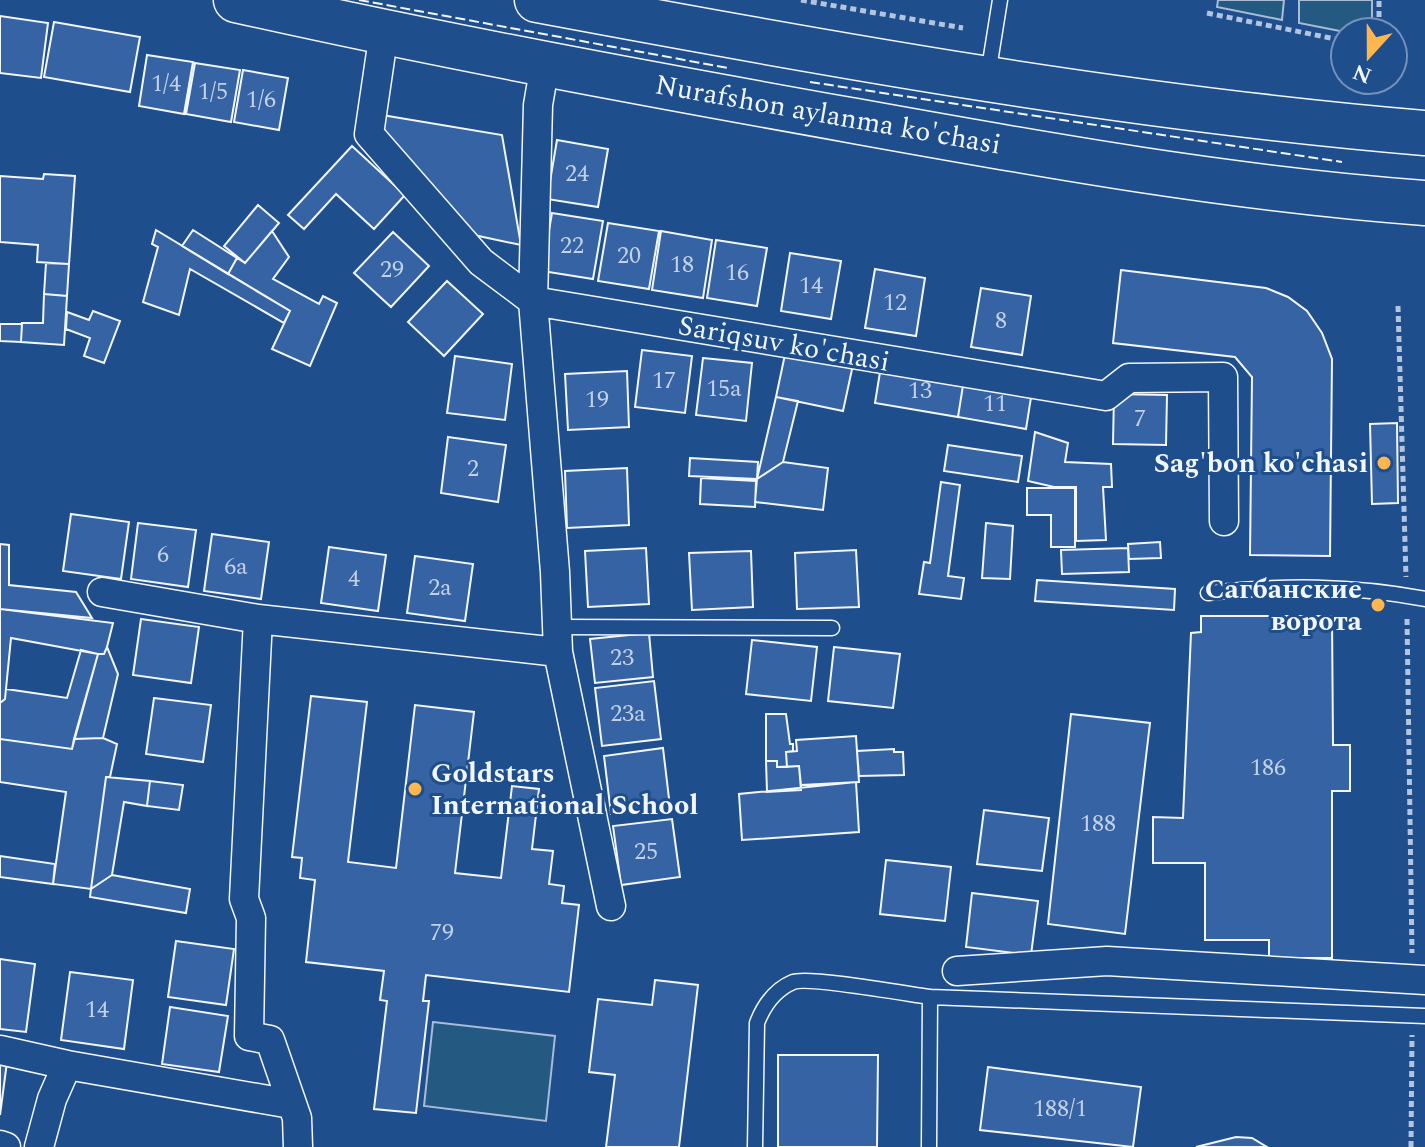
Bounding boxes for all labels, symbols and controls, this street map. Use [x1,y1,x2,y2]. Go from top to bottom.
north arrow [1329,16,1409,96]
text: N [1348,55,1377,92]
street label: Nurafshon aylanma ko'chasi [652,63,1004,167]
house number: 1/4 [151,66,181,102]
house number: 1/5 [198,74,228,110]
house number: 1/6 [246,82,276,118]
house number: 24 [565,156,589,192]
house number: 22 [560,228,584,264]
house number: 20 [617,238,641,274]
house number: 18 [670,247,694,283]
house number: 29 [380,252,404,288]
house number: 16 [725,255,749,291]
house number: 14 [799,268,823,304]
house number: 12 [883,285,907,321]
house number: 8 [995,303,1007,339]
street label: Sariqsuv ko'chasi [675,304,893,384]
house number: 17 [652,363,676,399]
house number: 15a [706,371,742,407]
house number: 13 [908,373,932,409]
house number: 19 [585,382,609,418]
house number: 11 [983,386,1007,422]
house number: 7 [1134,401,1146,437]
place label: Sag'bon ko'chasi [1154,442,1368,485]
house number: 2 [467,451,479,487]
marker: Sag'bon ko'chasi [1375,454,1393,472]
house number: 6 [157,537,169,573]
house number: 6а [224,549,248,585]
house number: 4 [348,561,360,597]
place label: Сагбанские ворота [1205,568,1363,643]
house number: 2a [428,570,452,606]
marker: Сагбанские ворота [1369,596,1387,614]
house number: 23 [610,640,634,676]
house number: 23а [610,696,646,732]
house number: 186 [1250,750,1286,786]
place label: Goldstars International School [431,752,698,827]
marker: Goldstars International School [406,780,424,798]
house number: 188 [1080,806,1116,842]
house number: 25 [634,834,658,870]
house number: 79 [430,915,454,951]
house number: 14 [85,992,109,1028]
house number: 188/1 [1033,1091,1087,1127]

